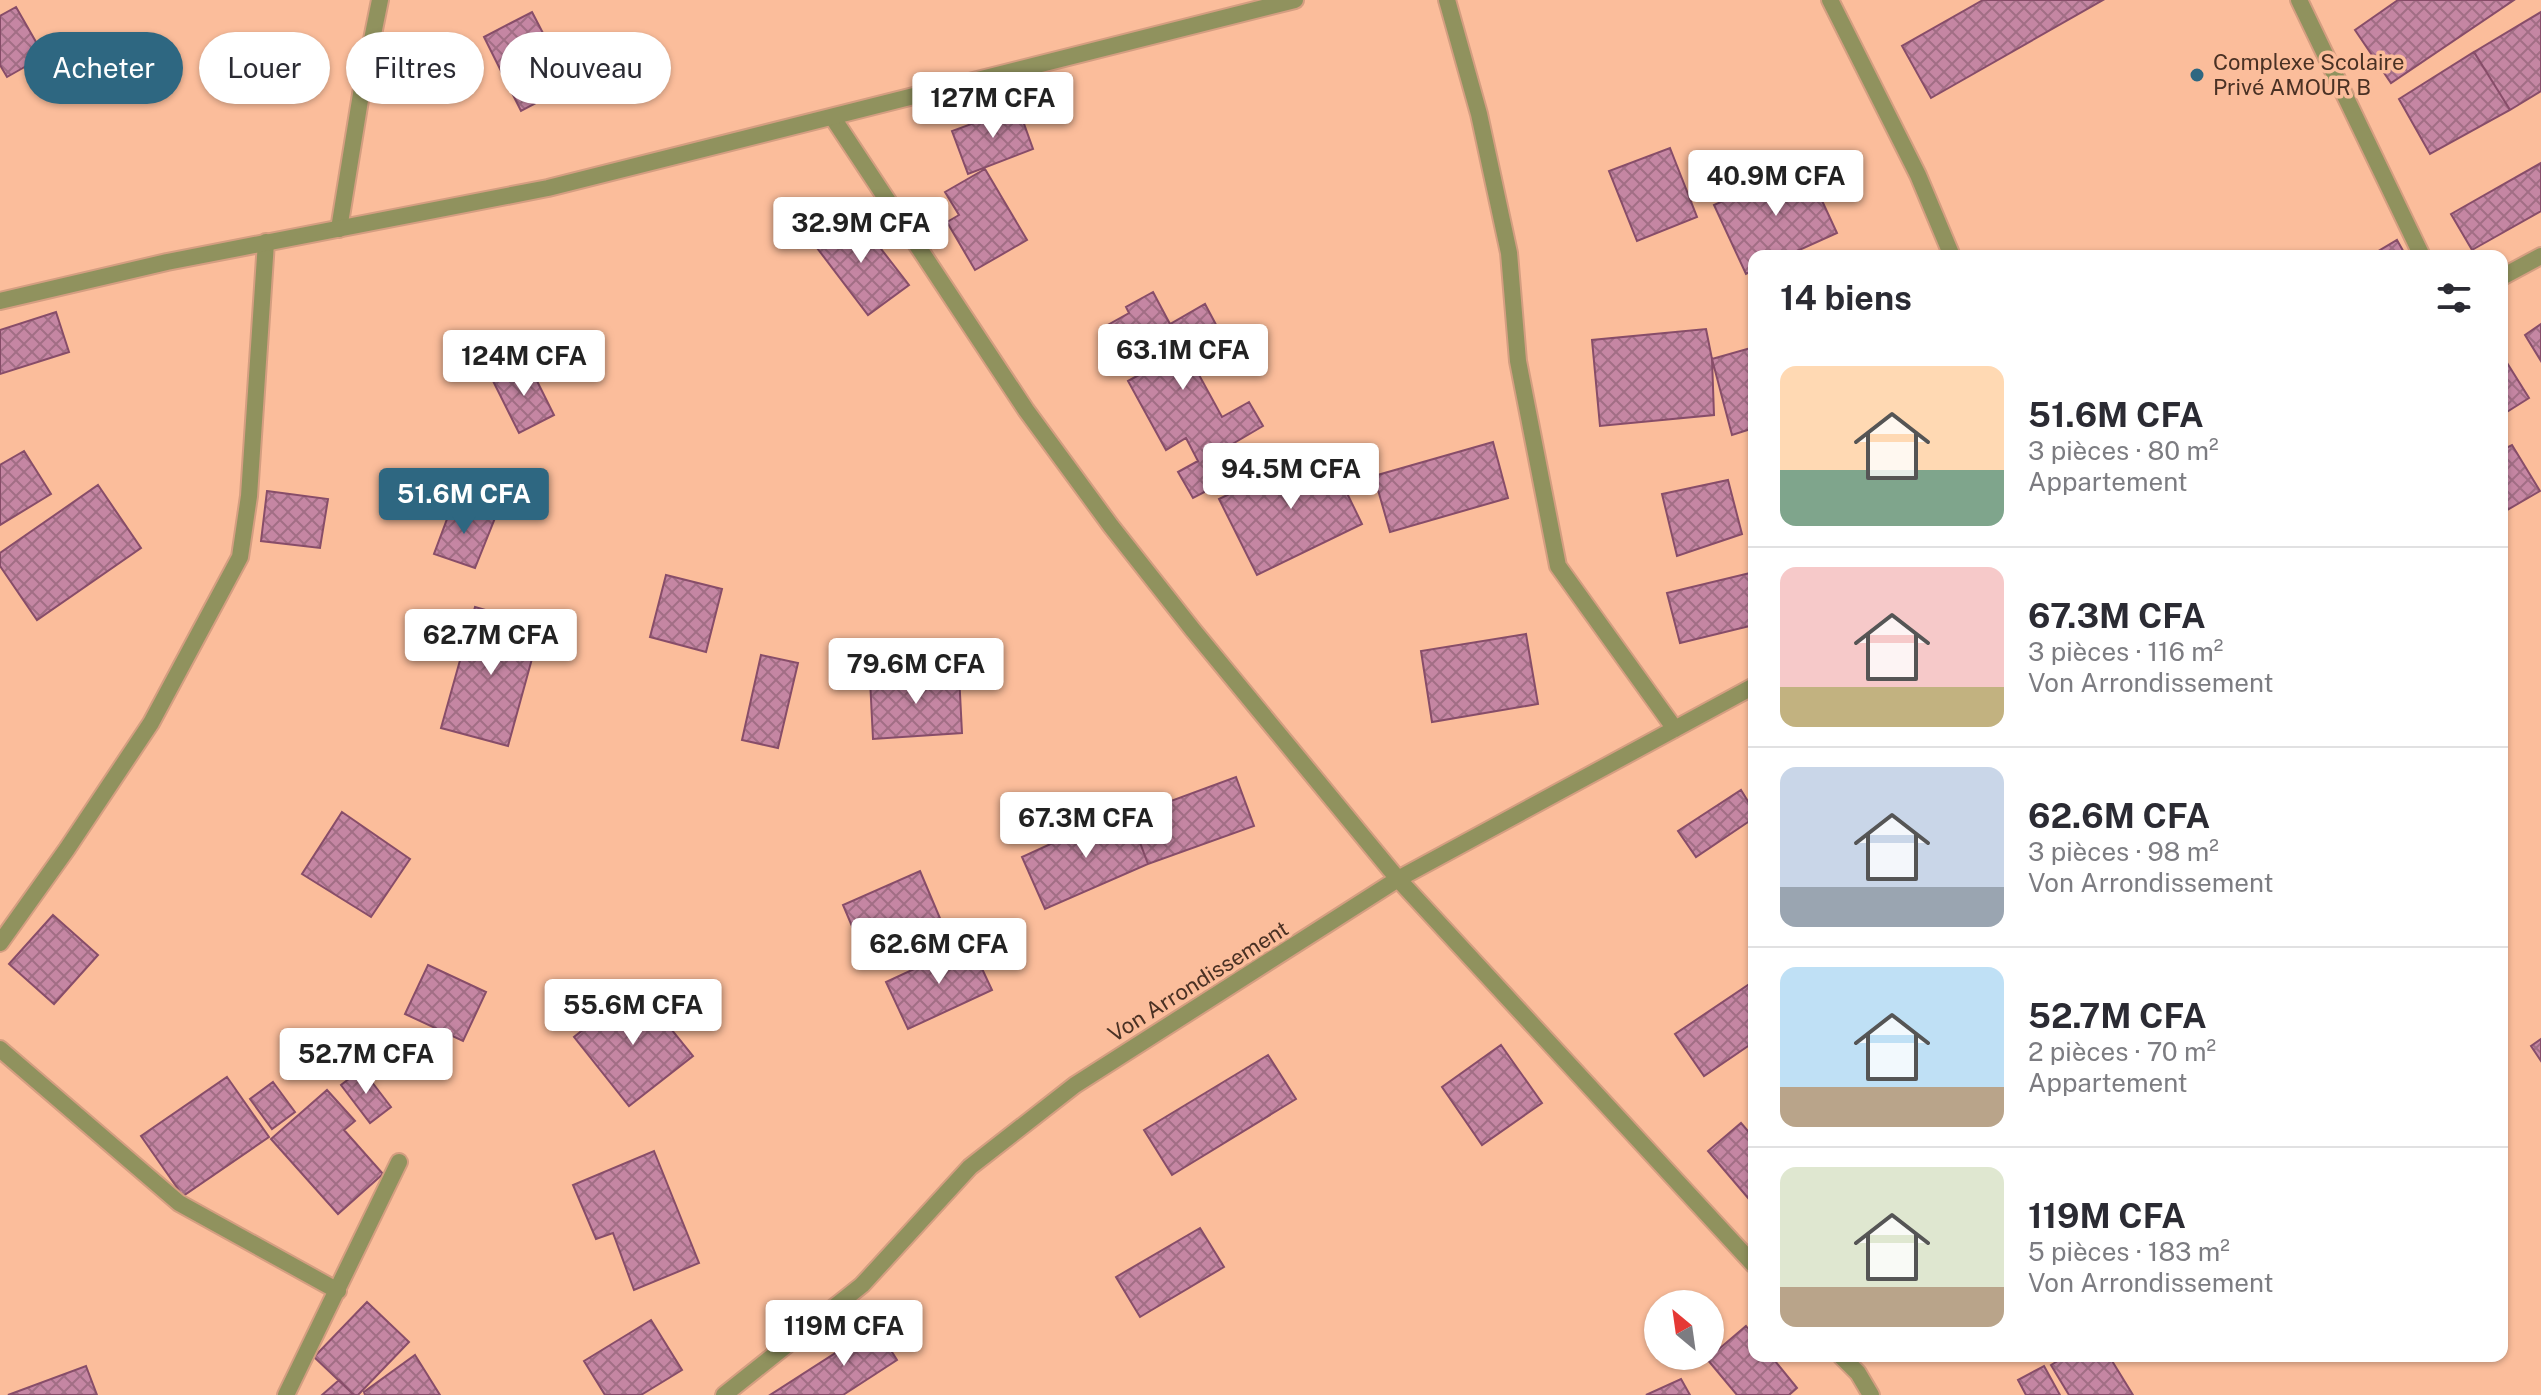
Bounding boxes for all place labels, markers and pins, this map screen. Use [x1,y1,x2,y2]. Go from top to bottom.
place label: Complexe Scolaire Privé AMOUR B [2213,49,2404,100]
marker: Complexe Scolaire Privé AMOUR B [2188,66,2206,84]
pin: 127M CFA [910,72,1076,140]
pin: 40.9M CFA [1684,150,1868,218]
pin: 32.9M CFA [769,197,953,265]
pin: 63.1M CFA [1091,324,1275,392]
pin: 124M CFA [441,330,607,398]
pin: 94.5M CFA [1199,443,1383,511]
pin: 51.6M CFA [372,468,556,536]
pin: 62.7M CFA [399,609,583,677]
pin: 79.6M CFA [824,638,1008,706]
pin: 67.3M CFA [994,792,1178,860]
pin: 62.6M CFA [847,918,1031,986]
pin: 55.6M CFA [541,979,725,1047]
pin: 52.7M CFA [274,1028,458,1096]
pin: 119M CFA [761,1300,927,1368]

